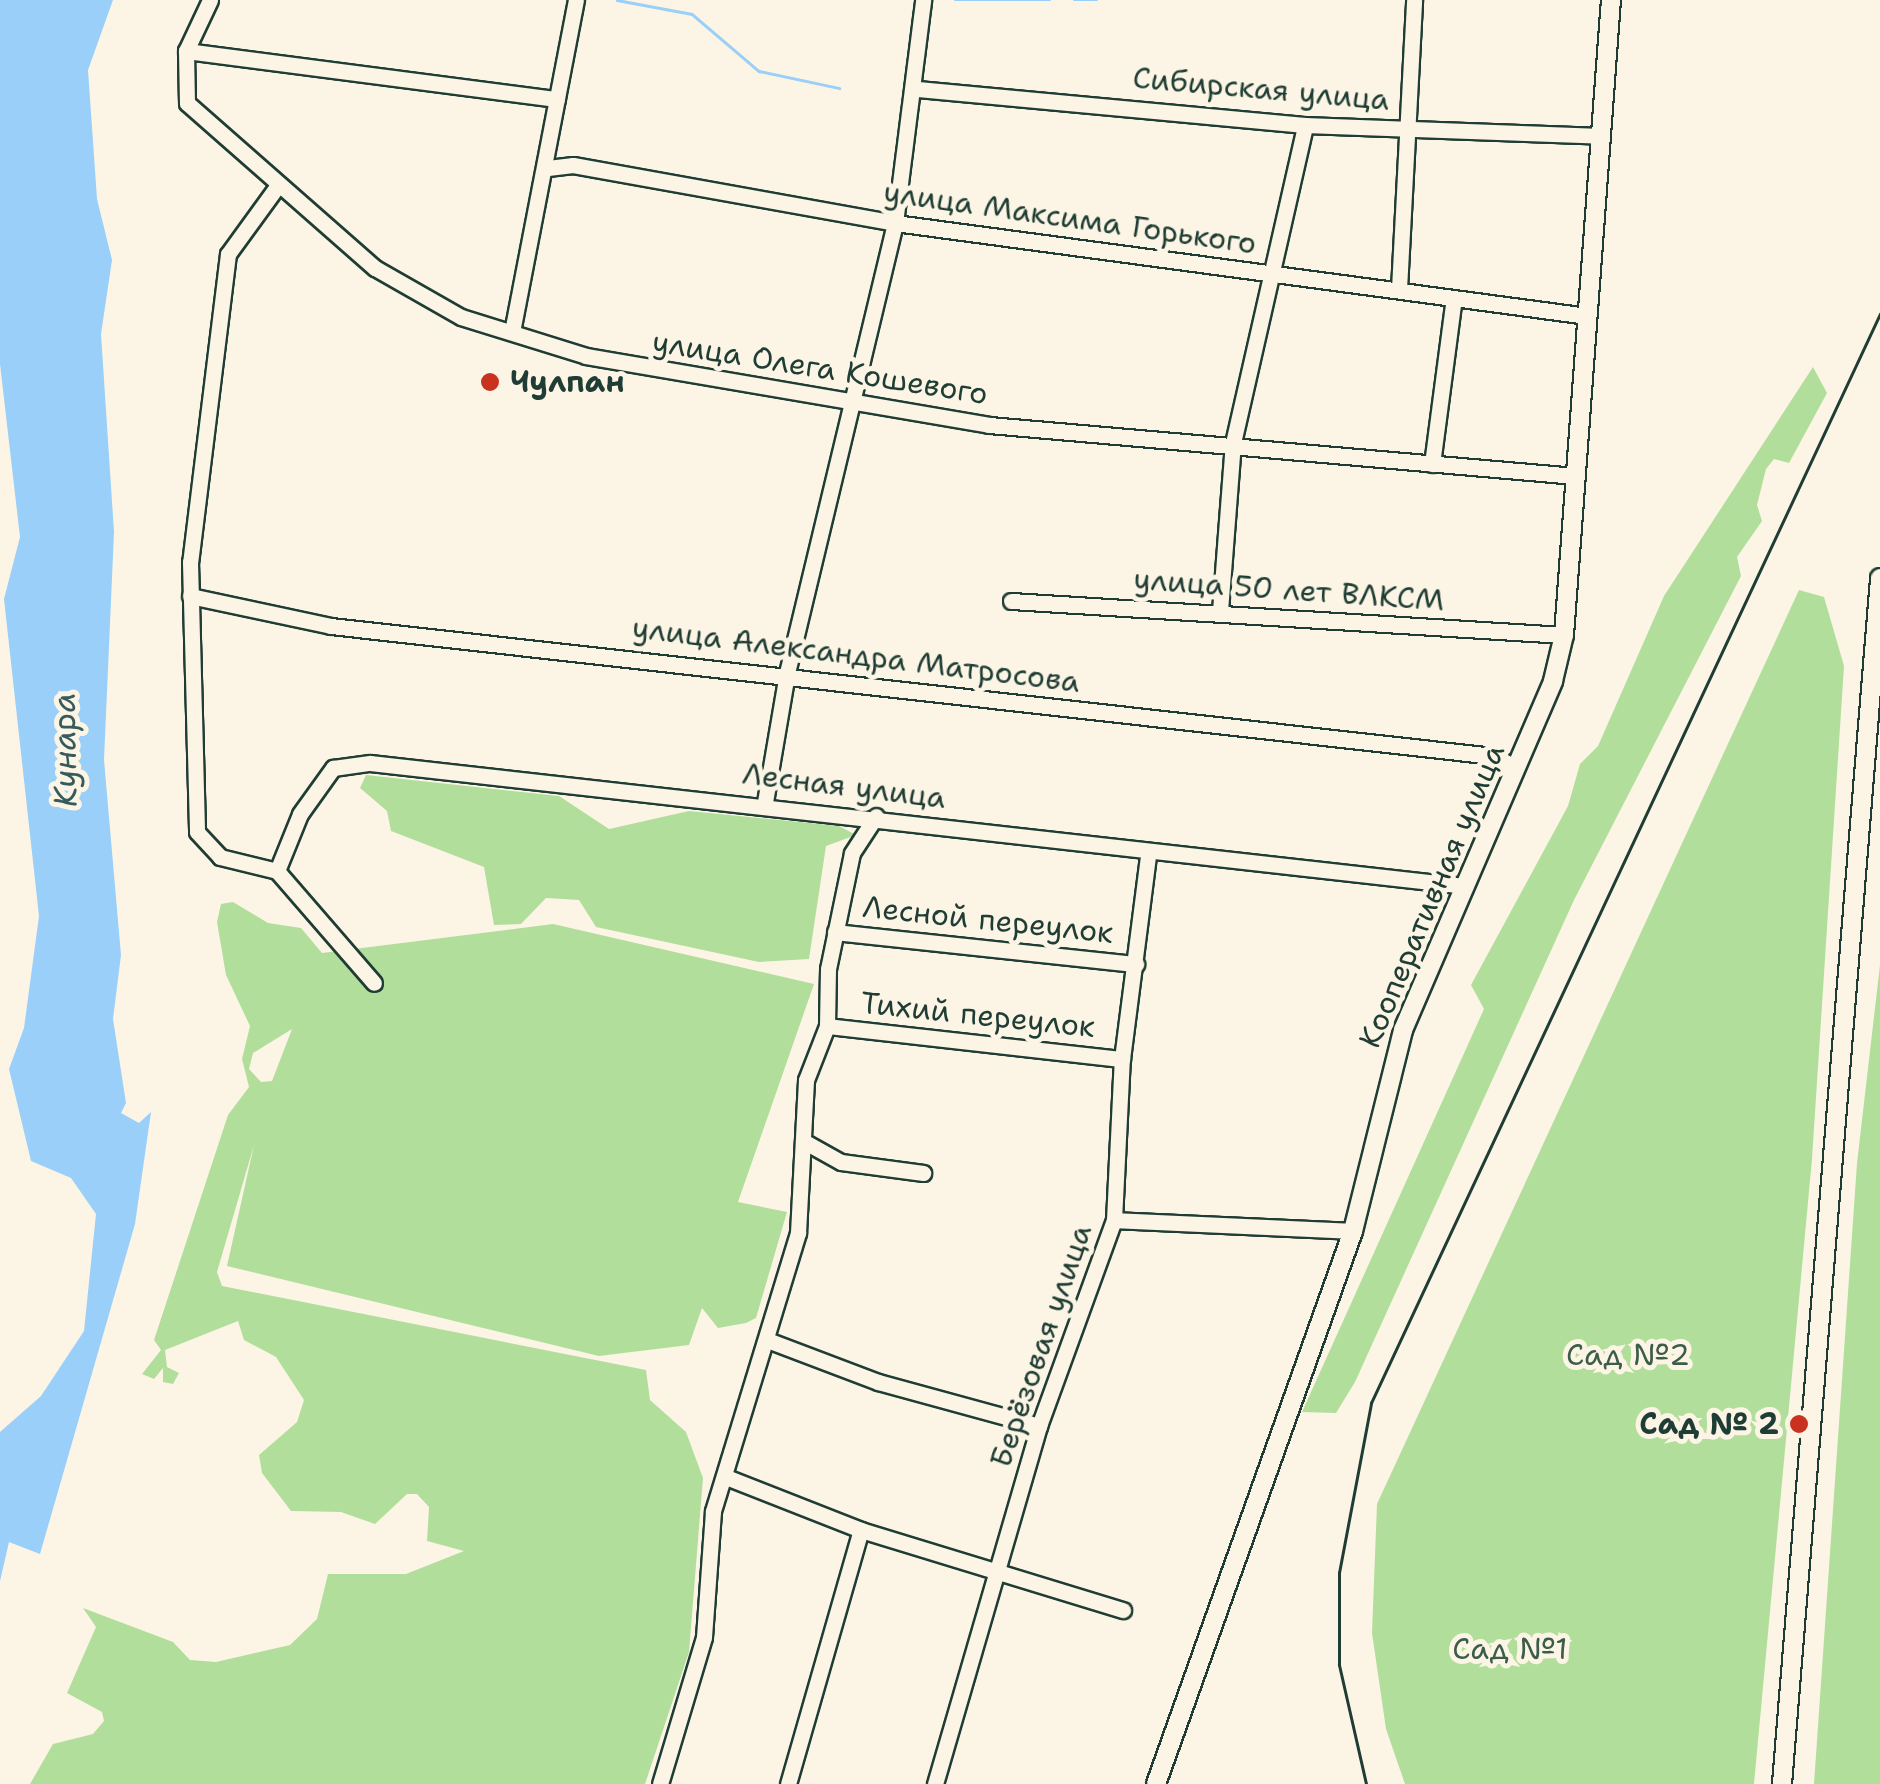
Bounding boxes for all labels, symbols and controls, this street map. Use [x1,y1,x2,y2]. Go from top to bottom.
street label: Сибирская улица [1131,60,1391,118]
street label: улица Максима Горького [881,174,1259,262]
street label: улица Олега Кошевого [650,324,990,412]
place label: Чулпан [510,364,625,400]
marker: Чулпан [479,371,501,393]
street label: улица 50 лет ВЛКСМ [1132,561,1446,619]
street label: улица Александра Матросова [630,610,1082,700]
water label: Кунара [45,693,85,807]
street label: Кооперативная улица [1352,739,1512,1053]
street label: Лесная улица [740,756,948,816]
street label: Лесной переулок [861,889,1115,951]
street label: Тихий переулок [859,985,1097,1045]
street label: Берёзовая улица [983,1220,1099,1472]
park label: Сад №2 [1566,1337,1690,1373]
place label: Сад № 2 [1639,1406,1779,1442]
marker: Сад № 2 [1788,1413,1810,1435]
park label: Сад №1 [1452,1631,1568,1667]

